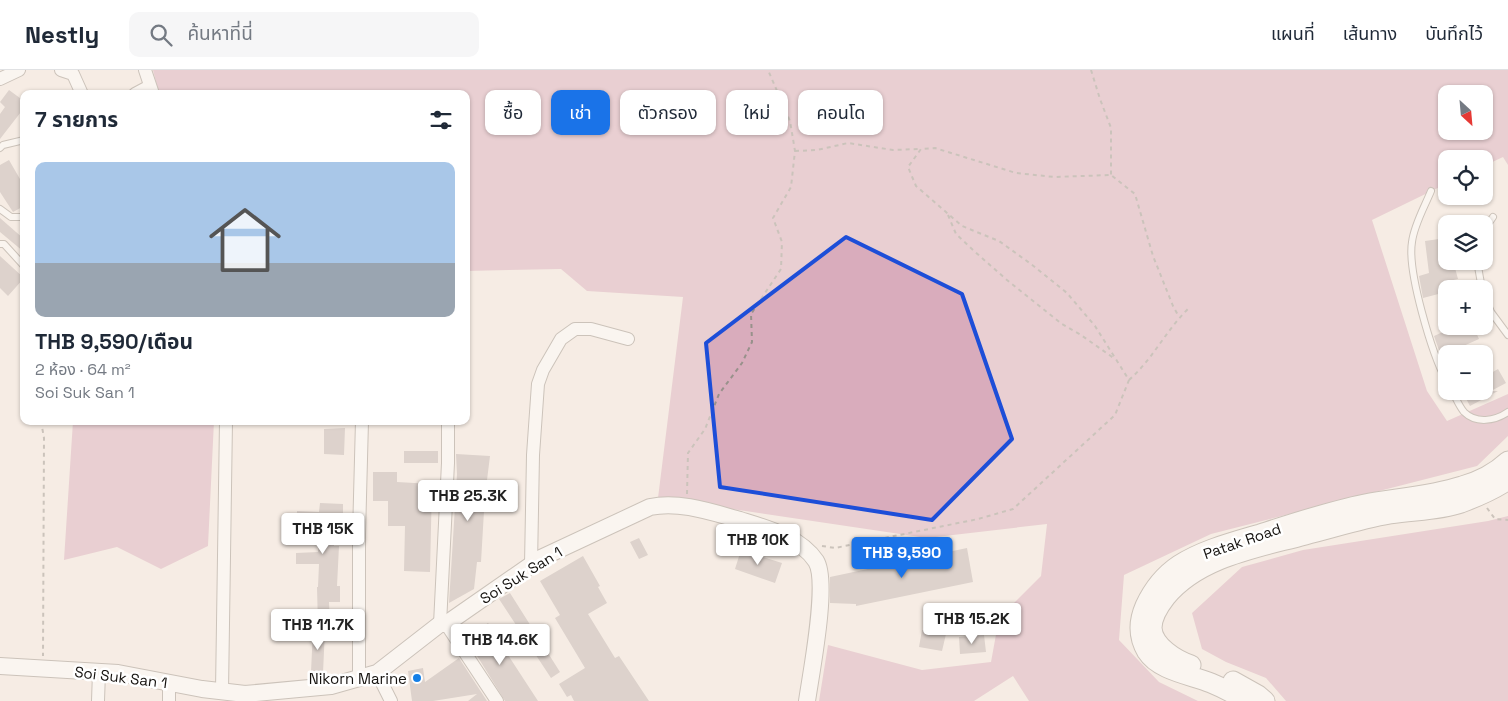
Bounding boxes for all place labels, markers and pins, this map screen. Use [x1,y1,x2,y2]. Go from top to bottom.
pin: THB 25.3K [411,480,525,522]
pin: THB 15K [277,512,369,555]
pin: THB 10K [712,524,804,566]
pin: THB 9,590 [845,536,959,579]
pin: THB 15.2K [915,602,1029,645]
pin: THB 11.7K [261,608,375,651]
pin: THB 14.6K [443,624,557,666]
place label: Nikorn Marine [309,669,407,688]
marker: Nikorn Marine [411,672,423,684]

